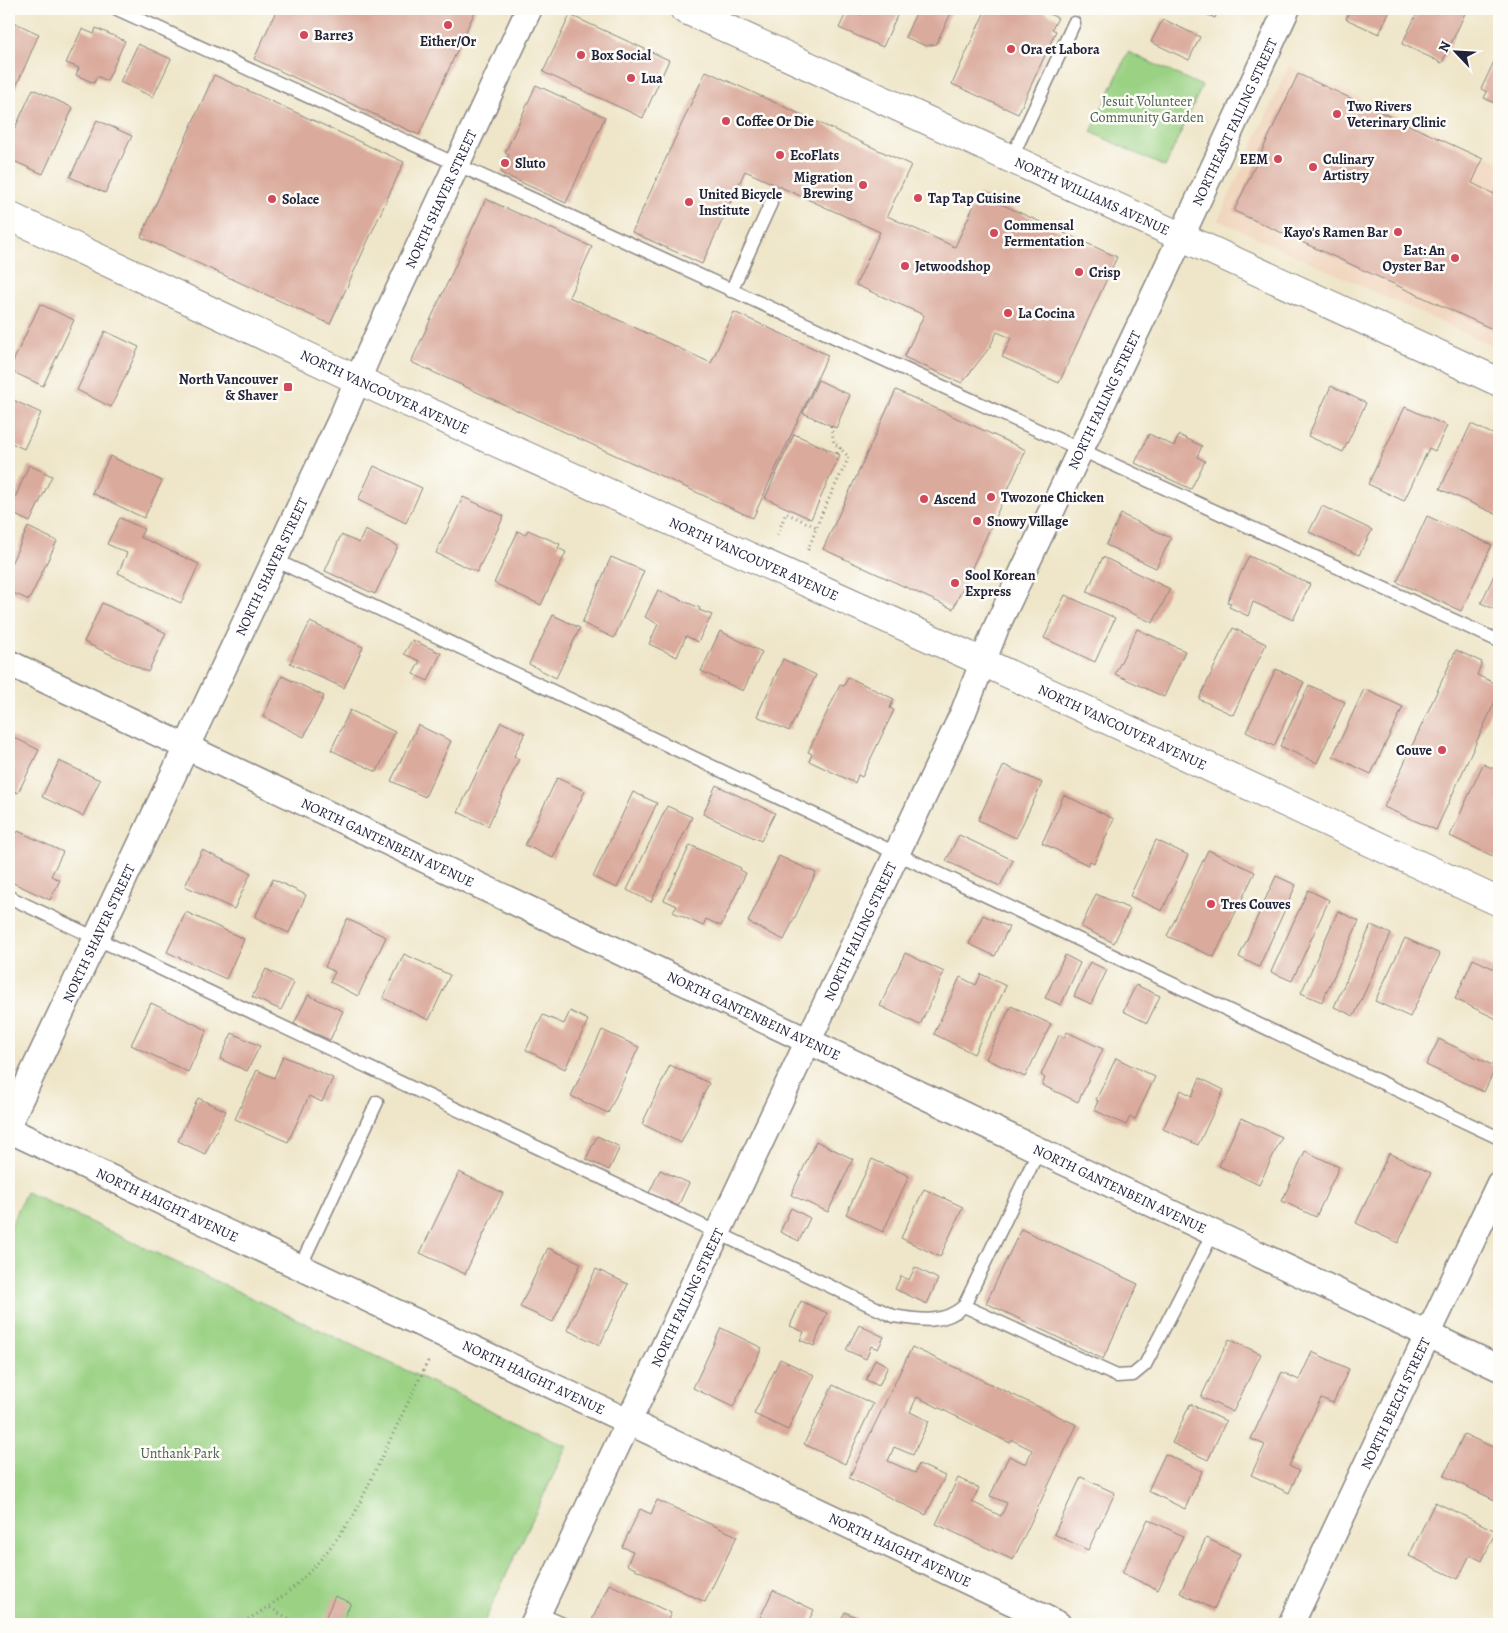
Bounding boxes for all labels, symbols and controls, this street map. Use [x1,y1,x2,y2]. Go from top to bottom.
marker: Either/Or [442,19,454,31]
place label: Barre3 [314,26,353,45]
north arrow [1430,28,1480,78]
marker: Barre3 [298,29,310,41]
place label: Either/Or [420,32,476,51]
street label: NORTHEAST FAILING STREET [1188,35,1282,209]
text: N [1434,38,1455,55]
place label: Ora et Labora [1021,40,1100,59]
marker: Ora et Labora [1005,43,1017,55]
place label: Box Social [591,46,652,65]
marker: Box Social [575,49,587,61]
place label: Lua [641,69,663,88]
marker: Lua [625,72,637,84]
park label: Jesuit Volunteer Community Garden [1090,92,1204,127]
place label: Two Rivers Veterinary Clinic [1346,97,1446,132]
marker: Two Rivers Veterinary Clinic [1331,108,1343,120]
place label: Coffee Or Die [736,112,815,131]
marker: Coffee Or Die [720,115,732,127]
street label: NORTH SHAVER STREET [401,126,482,272]
place label: EcoFlats [790,146,840,165]
marker: EcoFlats [774,149,786,161]
place label: EEM [1240,150,1268,169]
place label: Culinary Artistry [1322,150,1375,185]
street label: NORTH WILLIAMS AVENUE [1011,153,1173,240]
marker: EEM [1272,153,1284,165]
place label: Sluto [515,154,546,173]
marker: Sluto [499,157,511,169]
marker: Culinary Artistry [1307,161,1319,173]
place label: Migration Brewing [794,168,854,203]
marker: Migration Brewing [857,179,869,191]
place label: United Bicycle Institute [699,185,783,220]
place label: Tap Tap Cuisine [928,189,1021,208]
place label: Solace [282,190,320,209]
marker: Tap Tap Cuisine [912,192,924,204]
marker: Solace [266,193,278,205]
marker: United Bicycle Institute [683,196,695,208]
place label: Commensal Fermentation [1004,216,1084,251]
place label: Kayo's Ramen Bar [1283,223,1388,242]
marker: Kayo's Ramen Bar [1392,226,1404,238]
marker: Commensal Fermentation [988,227,1000,239]
place label: Eat: An Oyster Bar [1383,241,1445,276]
marker: Eat: An Oyster Bar [1449,252,1461,264]
place label: Jetwoodshop [915,257,991,276]
marker: Jetwoodshop [899,260,911,272]
place label: Crisp [1089,263,1121,282]
marker: Crisp [1073,266,1085,278]
place label: La Cocina [1018,304,1075,323]
marker: La Cocina [1002,307,1014,319]
street label: NORTH FAILING STREET [1064,327,1146,473]
street label: NORTH VANCOUVER AVENUE [297,345,472,439]
place label: North Vancouver & Shaver [179,370,278,405]
marker: North Vancouver & Shaver [282,381,294,393]
place label: Twozone Chicken [1001,488,1104,507]
place label: Ascend [933,490,977,509]
marker: Twozone Chicken [985,491,997,503]
marker: Ascend [918,493,930,505]
street label: NORTH SHAVER STREET [231,494,313,639]
place label: Snowy Village [987,512,1069,531]
street label: NORTH VANCOUVER AVENUE [666,513,841,606]
marker: Snowy Village [971,515,983,527]
place label: Sool Korean Express [965,566,1036,601]
marker: Sool Korean Express [949,577,961,589]
street label: NORTH VANCOUVER AVENUE [1035,680,1210,775]
place label: Couve [1396,741,1433,760]
marker: Couve [1436,744,1448,756]
street label: NORTH GANTENBEIN AVENUE [298,794,477,892]
street label: NORTH FAILING STREET [819,859,901,1004]
street label: NORTH SHAVER STREET [58,861,140,1006]
place label: Tres Couves [1221,895,1291,914]
marker: Tres Couves [1205,898,1217,910]
street label: NORTH GANTENBEIN AVENUE [664,967,843,1065]
street label: NORTH GANTENBEIN AVENUE [1030,1140,1209,1238]
street label: NORTH HAIGHT AVENUE [93,1163,241,1247]
street label: NORTH FAILING STREET [647,1225,729,1370]
street label: NORTH BEECH STREET [1356,1334,1435,1473]
street label: NORTH HAIGHT AVENUE [459,1336,608,1419]
park label: Unthank Park [140,1444,220,1463]
street label: NORTH HAIGHT AVENUE [826,1508,974,1592]

